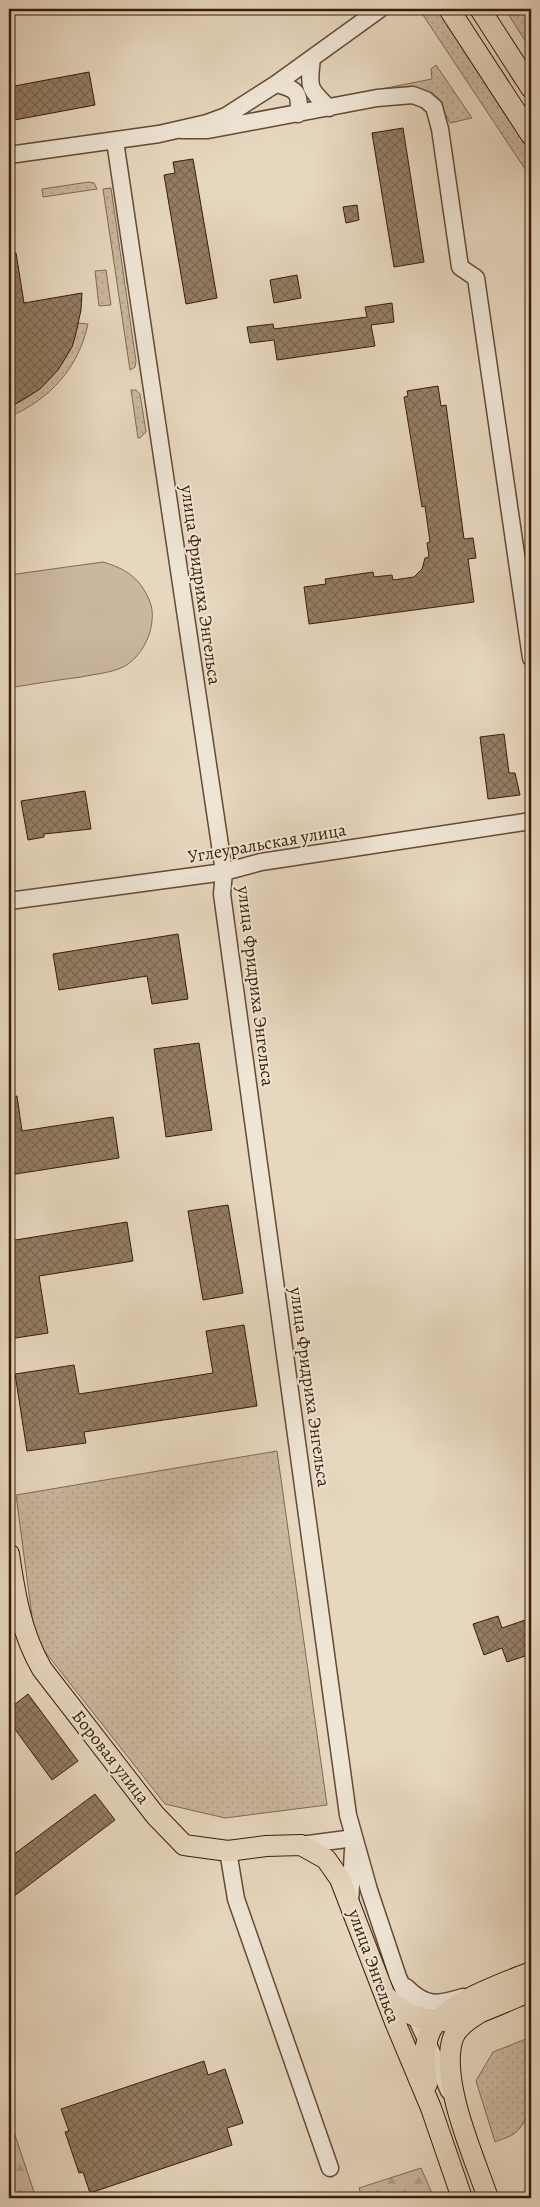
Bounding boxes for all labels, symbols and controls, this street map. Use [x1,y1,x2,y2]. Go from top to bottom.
street label: улица Фридриха Энгельса [175,483,227,687]
street label: Углеуральская улица [186,817,349,869]
street label: улица Фридриха Энгельса [232,884,280,1088]
street label: улица Фридриха Энгельса [284,1285,336,1489]
street label: Боровая улица [67,1705,156,1810]
street label: улица Энгельса [342,1905,406,2027]

